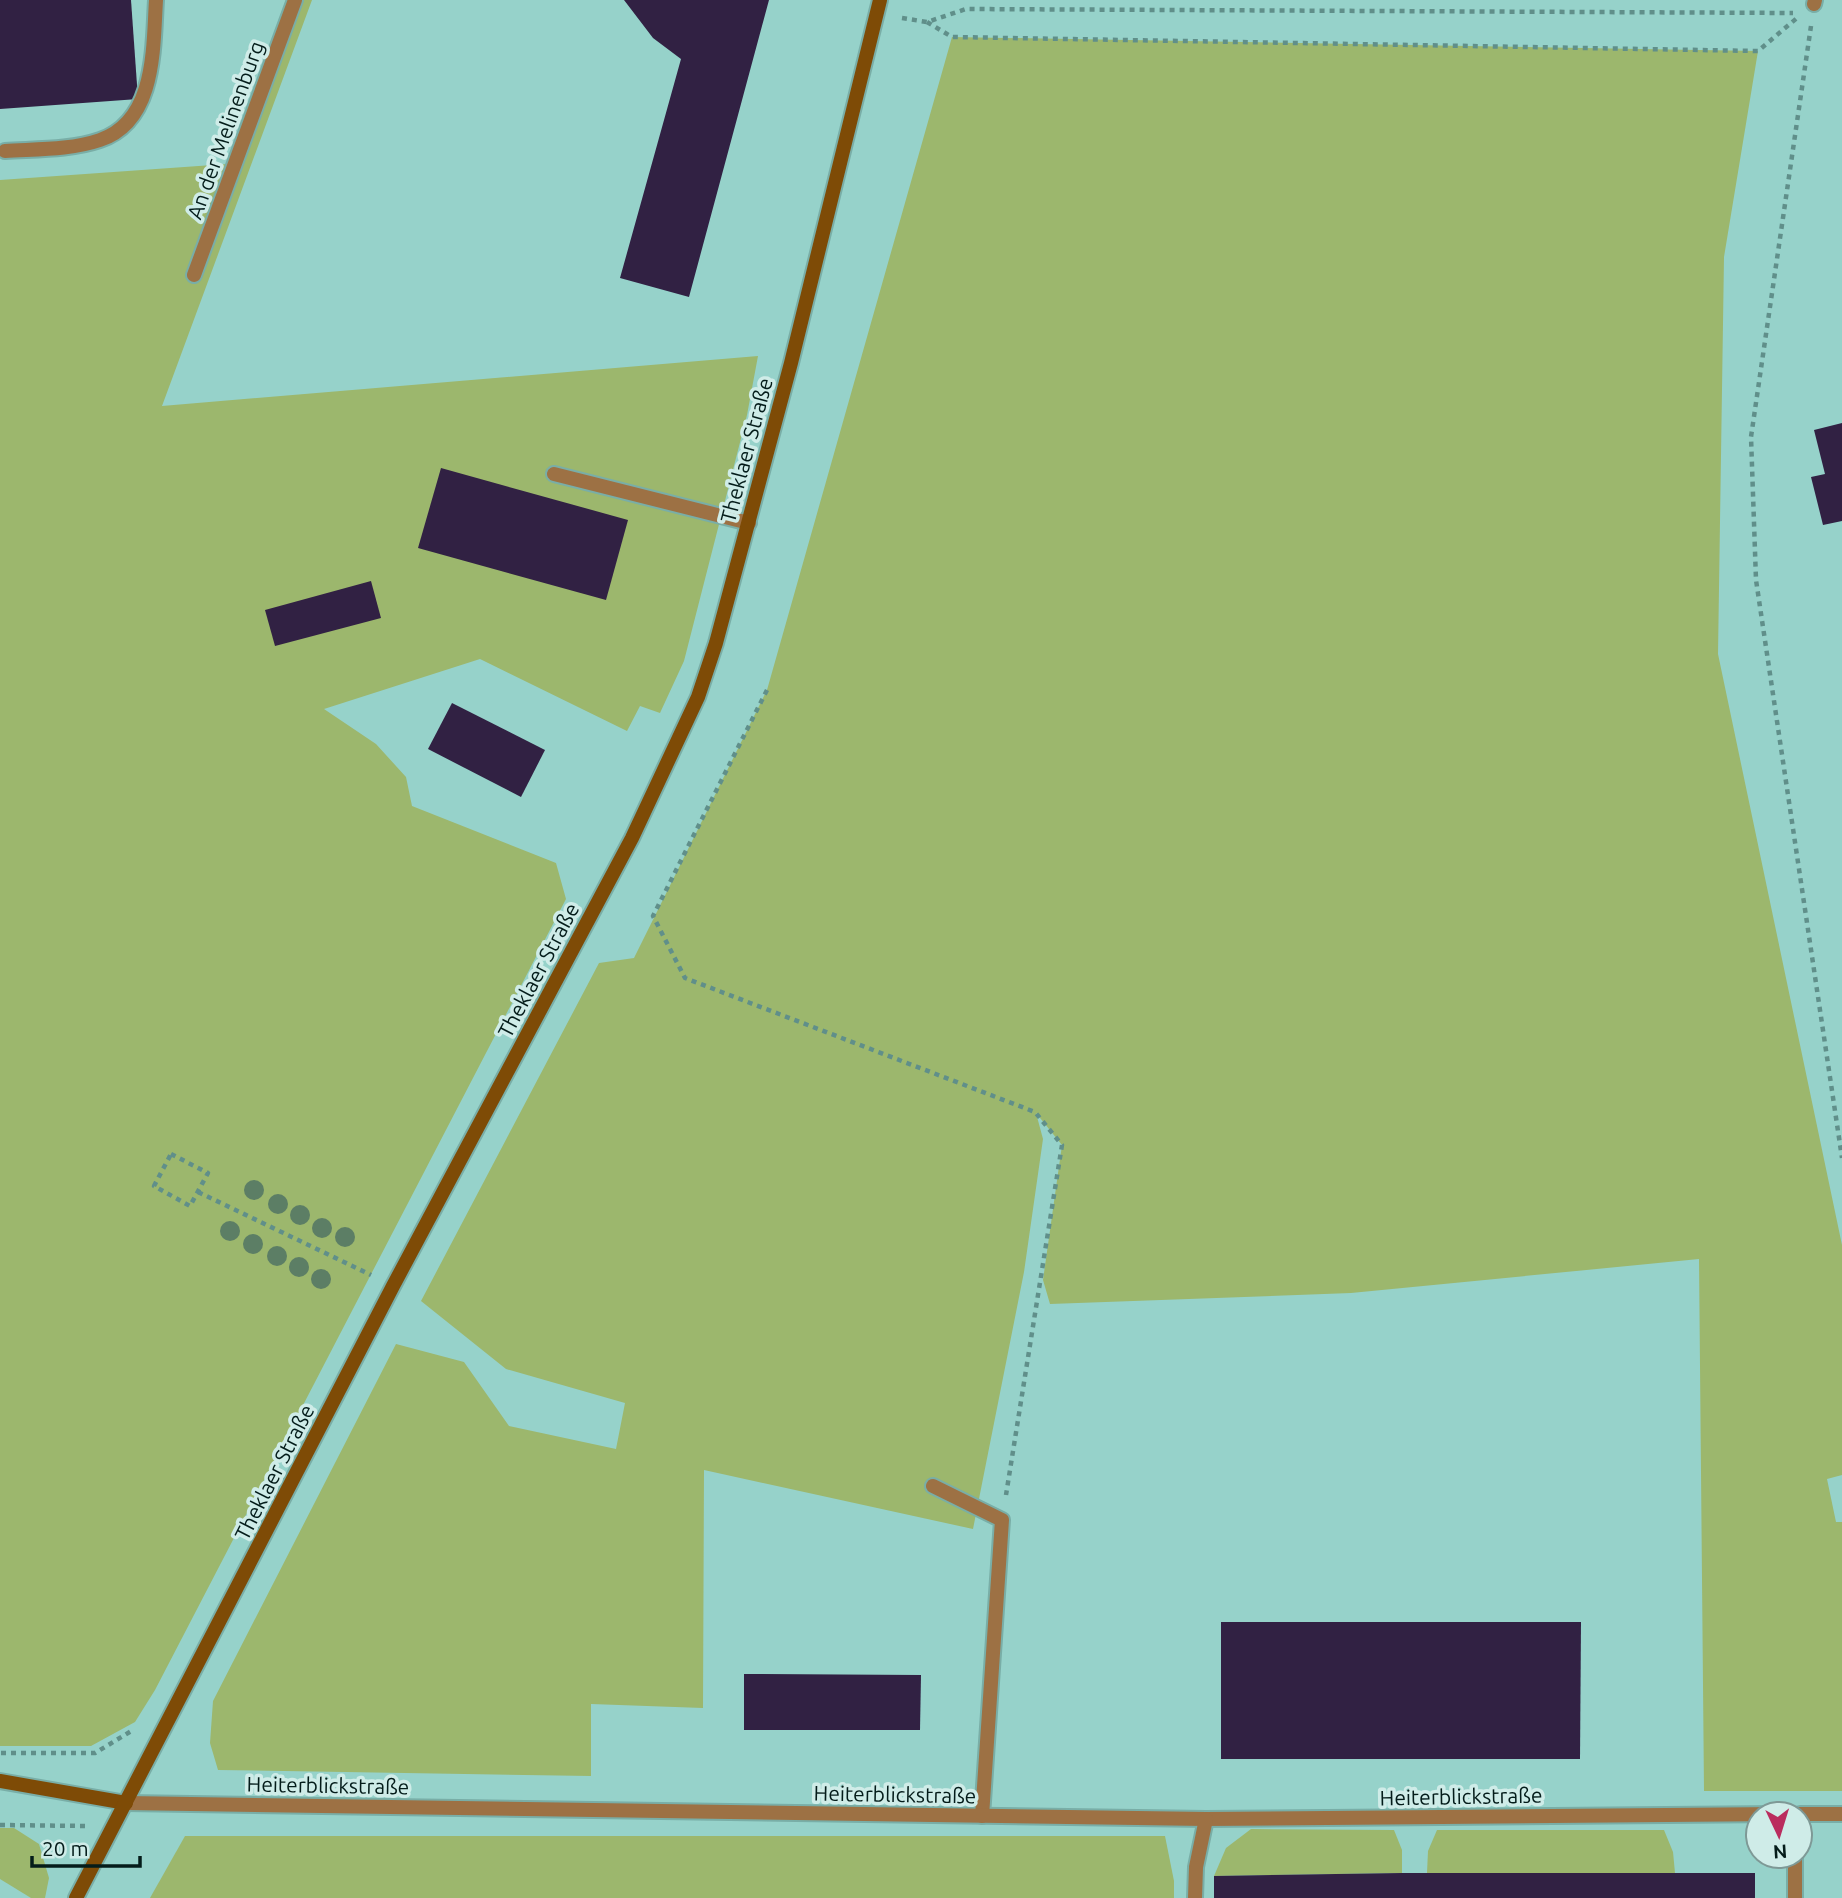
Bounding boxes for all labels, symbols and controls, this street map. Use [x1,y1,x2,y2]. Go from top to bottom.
street label: An der Melinenburg [182,38,268,222]
street label: Theklaer Straße [715,375,777,525]
street label: Theklaer Straße [492,899,584,1041]
street label: Theklaer Straße [230,1400,318,1544]
street label: Heiterblickstraße [246,1772,410,1798]
street label: Heiterblickstraße [813,1781,977,1807]
street label: Heiterblickstraße [1379,1783,1543,1809]
north arrow [1744,1800,1814,1870]
scale bar [32,1825,140,1869]
text: 20 m [42,1836,89,1860]
text: N [1772,1840,1788,1863]

